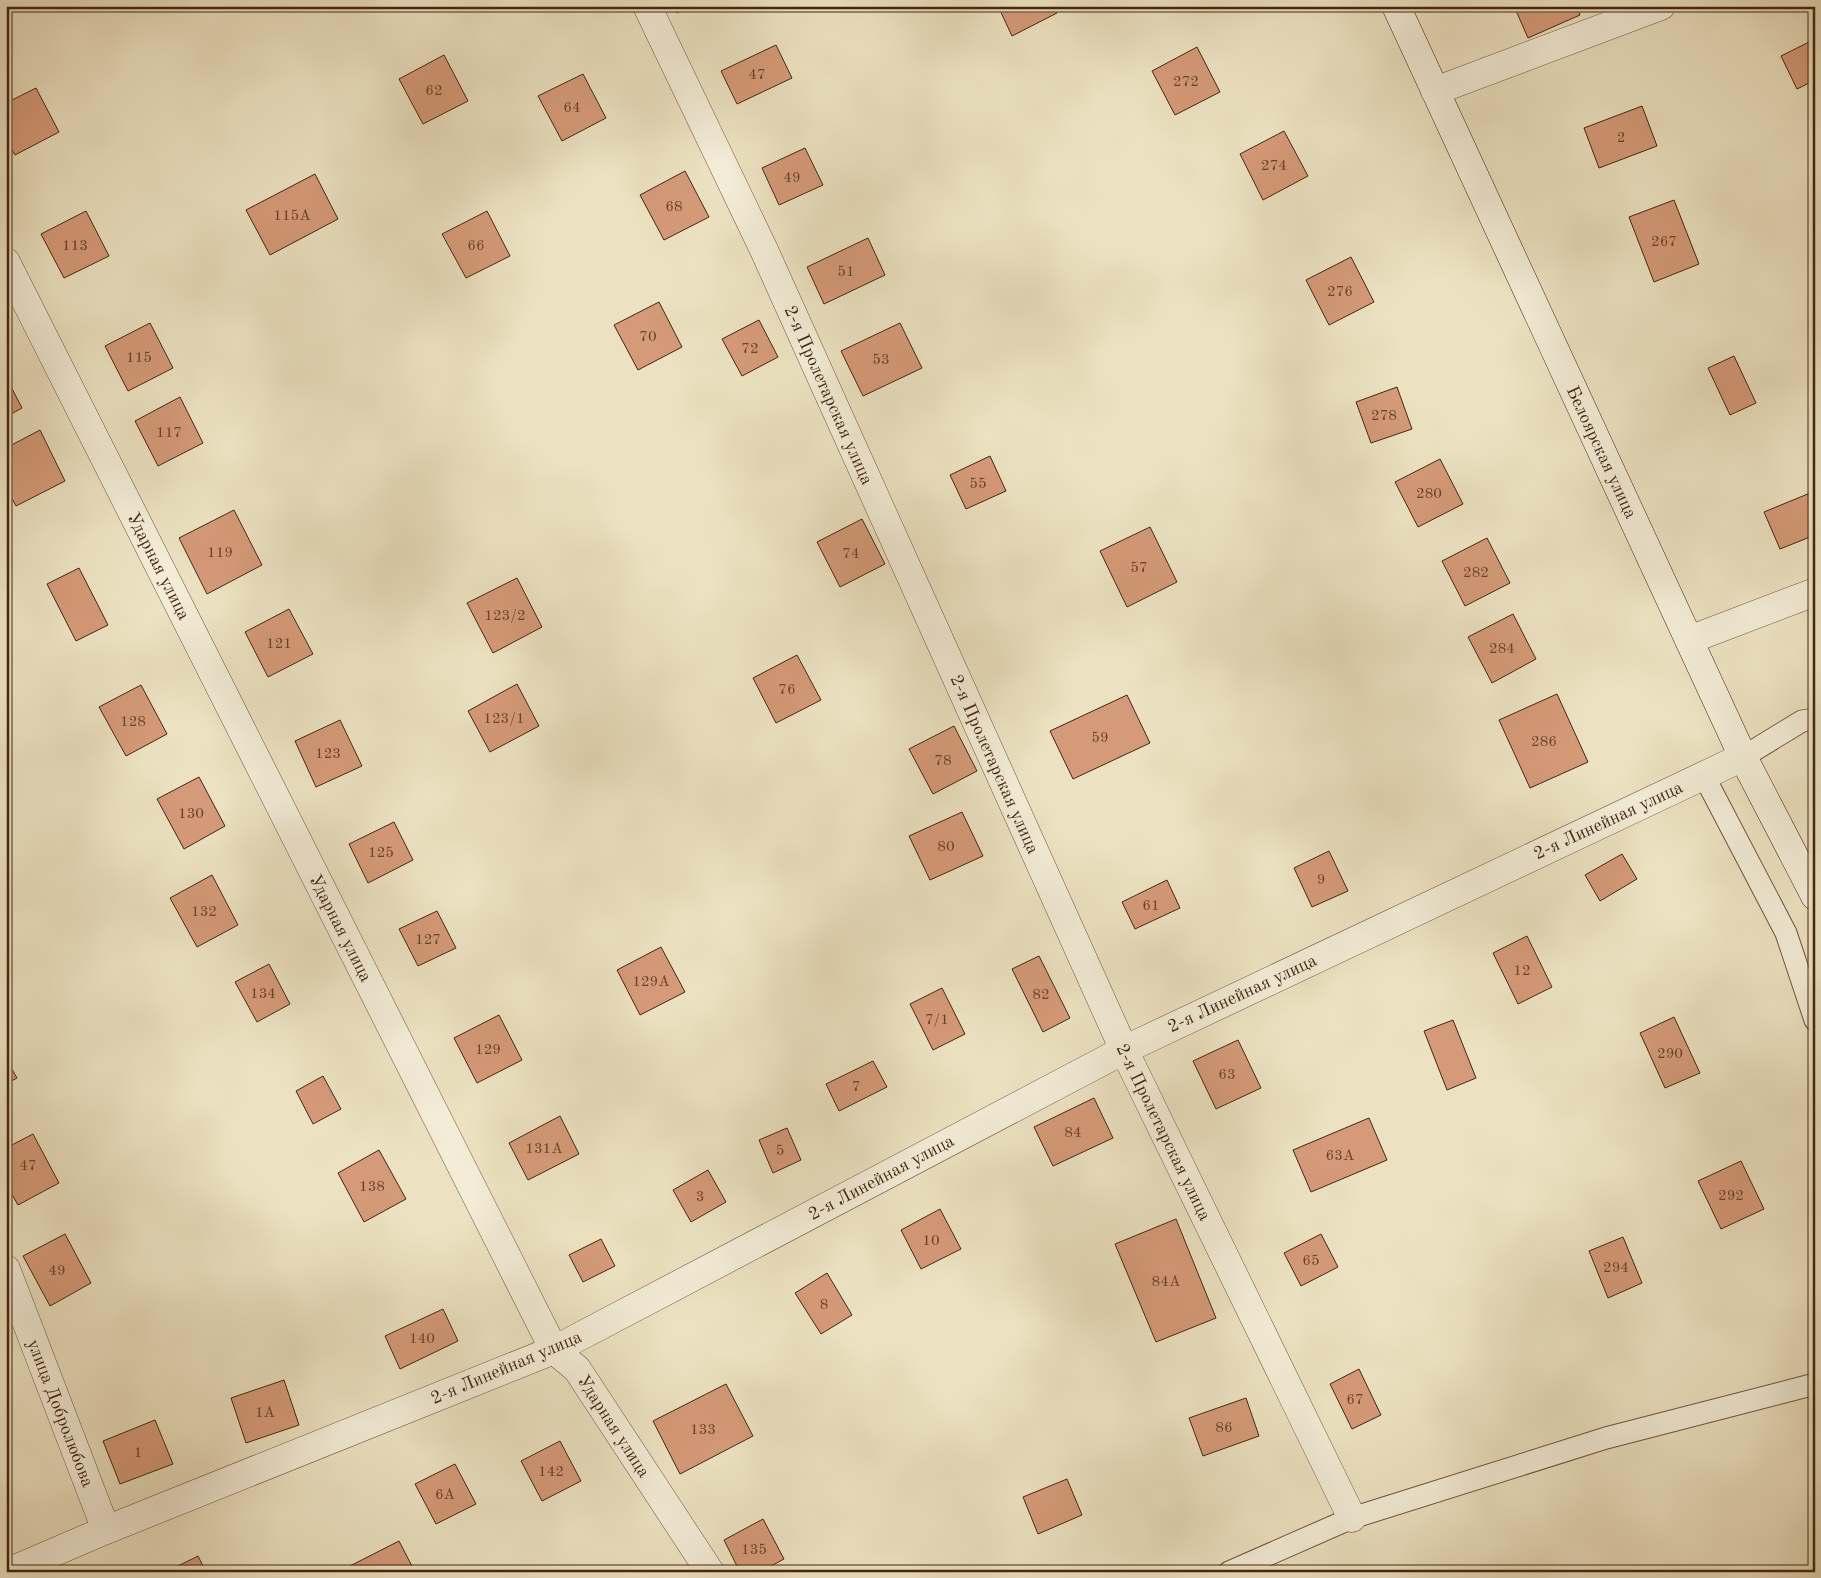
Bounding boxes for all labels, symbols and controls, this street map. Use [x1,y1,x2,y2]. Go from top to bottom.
house number: 47 [748,68,766,83]
house number: 272 [1173,75,1199,90]
house number: 62 [425,84,443,99]
house number: 64 [563,101,581,116]
house number: 2 [1617,131,1625,146]
house number: 274 [1261,159,1287,174]
house number: 49 [783,171,801,186]
house number: 68 [665,200,683,215]
house number: 115А [273,209,311,224]
house number: 267 [1651,235,1677,250]
house number: 113 [62,239,88,254]
house number: 66 [467,239,485,254]
house number: 51 [837,265,855,280]
house number: 276 [1327,285,1353,300]
street label: 2-я Пролетарская улица [780,303,876,488]
house number: 70 [639,330,657,345]
house number: 72 [741,342,759,357]
house number: 115 [126,351,152,366]
house number: 53 [872,353,890,368]
street label: Белоярская улица [1563,383,1640,522]
house number: 278 [1371,409,1397,424]
house number: 117 [156,426,182,441]
house number: 55 [969,477,987,492]
house number: 280 [1416,487,1442,502]
street label: Ударная улица [123,510,193,623]
house number: 119 [207,546,233,561]
house number: 74 [842,547,860,562]
house number: 57 [1130,561,1148,576]
house number: 282 [1463,566,1489,581]
house number: 123/2 [484,609,526,624]
house number: 121 [266,637,292,652]
house number: 284 [1489,642,1515,657]
street label: 2-я Пролетарская улица [946,672,1042,857]
house number: 76 [778,683,796,698]
house number: 123/1 [483,712,525,727]
house number: 128 [120,715,146,730]
house number: 59 [1091,731,1109,746]
house number: 286 [1531,735,1557,750]
house number: 123 [315,747,341,762]
house number: 78 [934,754,952,769]
street label: 2-я Линейная улица [1531,778,1686,863]
house number: 130 [178,807,204,822]
house number: 80 [937,840,955,855]
house number: 125 [368,846,394,861]
street label: Ударная улица [305,872,375,985]
house number: 9 [1317,873,1325,888]
house number: 61 [1142,899,1160,914]
house number: 132 [191,905,217,920]
house number: 127 [415,933,441,948]
street label: 2-я Линейная улица [1165,951,1320,1036]
house number: 12 [1513,964,1531,979]
house number: 129А [632,975,670,990]
house number: 134 [250,987,276,1002]
house number: 82 [1032,988,1050,1003]
house number: 7/1 [925,1013,949,1028]
street label: 2-я Пролетарская улица [1112,1041,1214,1224]
house number: 129 [475,1043,501,1058]
house number: 290 [1657,1047,1683,1062]
house number: 63 [1218,1068,1236,1083]
house number: 7 [852,1080,860,1095]
house number: 84 [1064,1126,1082,1141]
street label: 2-я Линейная улица [806,1132,957,1224]
house number: 131А [525,1142,563,1157]
house number: 5 [776,1144,784,1159]
house number: 63А [1326,1149,1355,1164]
house number: 47 [19,1159,37,1174]
house number: 138 [359,1180,385,1195]
house number: 292 [1718,1189,1744,1204]
house number: 3 [696,1190,704,1205]
house number: 10 [922,1234,940,1249]
house number: 65 [1302,1254,1320,1269]
house number: 294 [1603,1261,1629,1276]
house number: 49 [48,1264,66,1279]
house number: 84А [1152,1275,1181,1290]
house number: 8 [820,1298,828,1313]
street label: 2-я Линейная улица [428,1328,585,1408]
house number: 140 [409,1332,435,1347]
street label: улица Добролюбова [24,1337,97,1490]
street label: Ударная улица [574,1372,653,1481]
house number: 67 [1346,1393,1364,1408]
house number: 1А [255,1406,276,1421]
house number: 86 [1215,1421,1233,1436]
house number: 133 [690,1423,716,1438]
house number: 1 [134,1446,142,1461]
house number: 142 [538,1465,564,1480]
house number: 6А [435,1488,456,1503]
house number: 135 [741,1543,767,1558]

